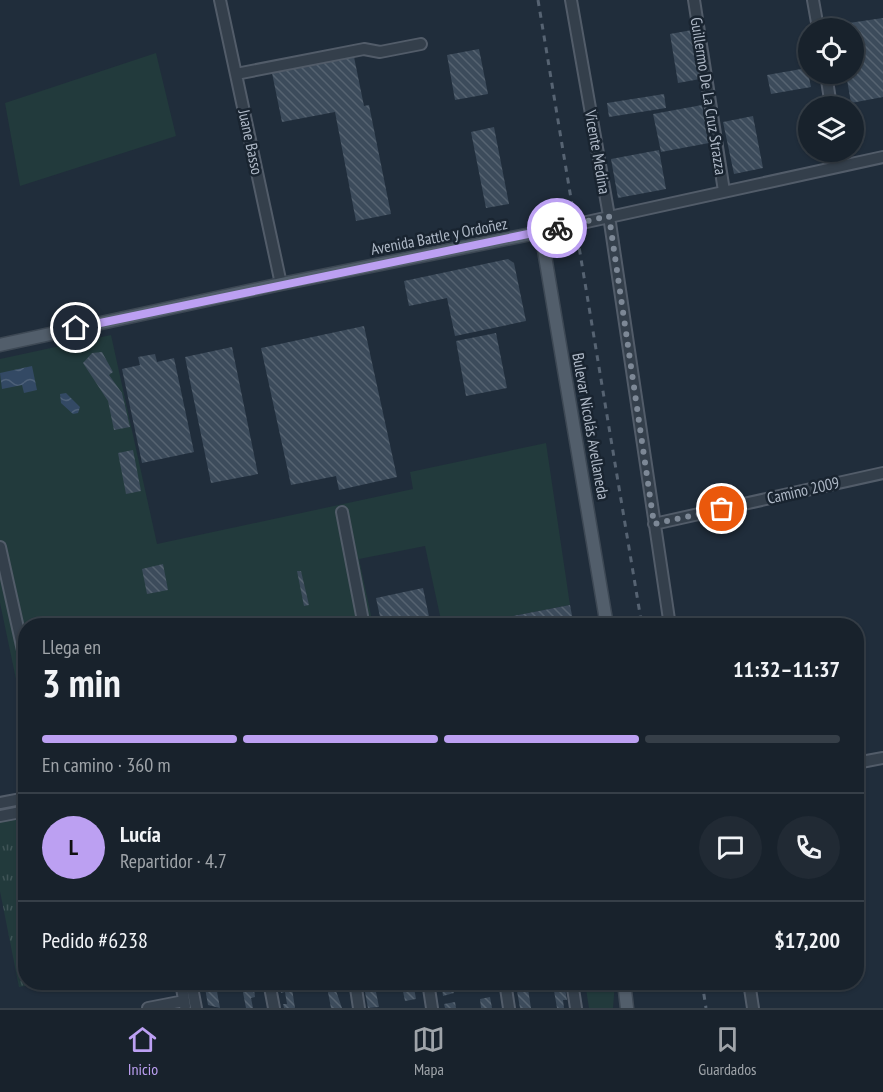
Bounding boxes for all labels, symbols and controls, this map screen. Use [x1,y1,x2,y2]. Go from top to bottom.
street label: Guillermo De La Cruz Strazza [687,16,731,176]
map controls [798,18,864,162]
button: locate [798,18,864,84]
button: layers [798,96,864,162]
street label: Juane Basso [234,107,268,176]
street label: Vicente Medina [581,108,615,196]
courier [527,198,587,258]
icon: bike [541,212,574,245]
street label: Avenida Battle y Ordoñez [369,213,509,259]
pin [50,302,101,353]
icon: home [59,311,92,344]
street label: Bulevar Nicolás Avellaneda [568,351,614,501]
street label: Camino 2009 [765,472,841,508]
pin [696,483,747,534]
icon: bag [705,492,738,525]
text: Llega en [42,634,101,660]
text: 11:32–11:37 [733,655,840,683]
text: 3 min [42,657,121,708]
text: En camino · 360 m [42,752,171,778]
button: chat [699,816,762,879]
button: phone [777,816,840,879]
text: Lucía [120,820,161,848]
text: L [69,833,78,861]
text: Repartidor · 4.7 [120,848,227,874]
text: Pedido #6238 [42,926,148,954]
text: $17,200 [774,926,840,954]
tab: Inicio [126,1023,159,1079]
tab: Mapa [412,1023,445,1079]
tab: Guardados [698,1023,757,1079]

